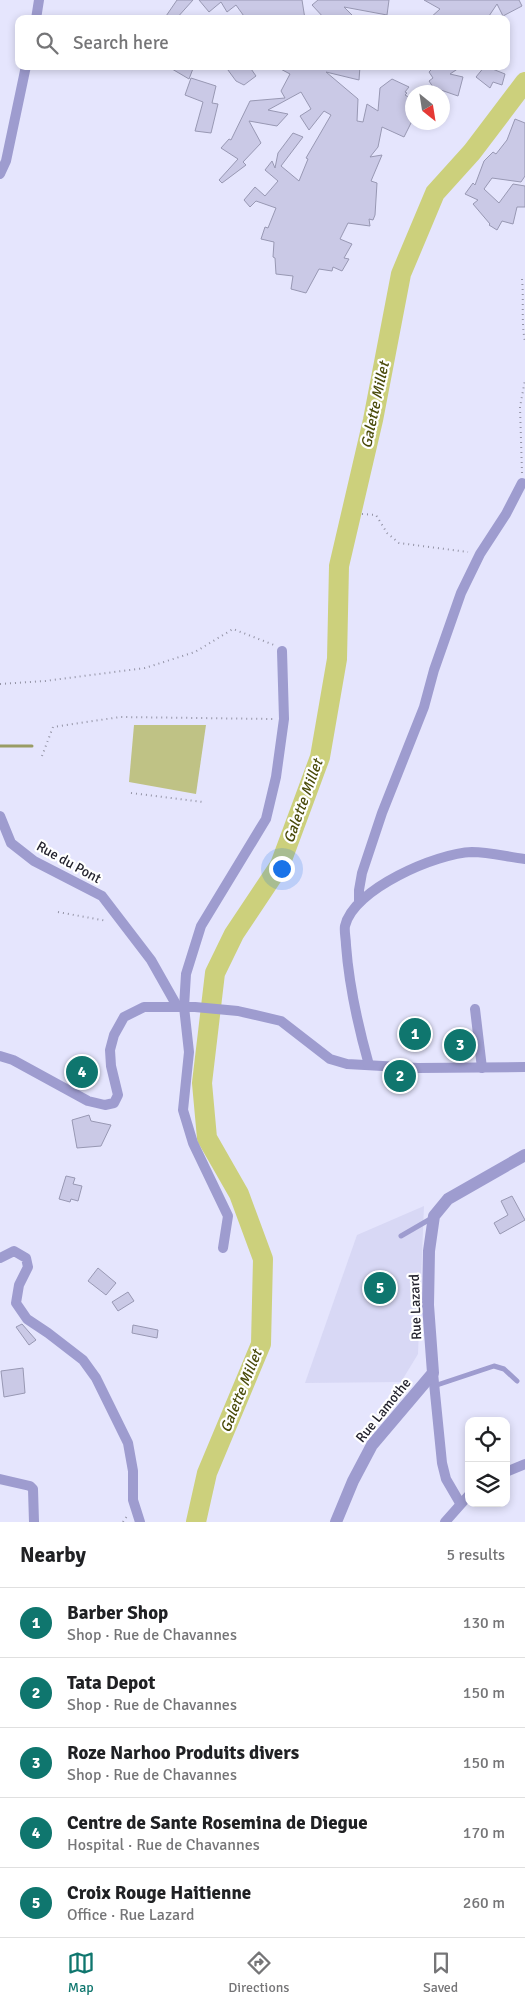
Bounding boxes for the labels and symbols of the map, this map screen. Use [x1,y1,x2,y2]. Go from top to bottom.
north arrow [405,85,450,130]
water label: Galette Millet [357,359,393,450]
water label: Galette Millet [280,755,327,845]
street label: Rue du Pont [33,838,104,887]
your location [269,856,295,882]
pin: 1 [399,1015,431,1053]
pin: 3 [444,1026,476,1064]
pin: 4 [66,1053,98,1091]
pin: 2 [384,1057,416,1095]
pin: 5 [364,1269,396,1307]
street label: Rue Lazard [406,1274,425,1340]
water label: Galette Millet [216,1345,266,1435]
street label: Rue Lamothe [352,1375,415,1446]

